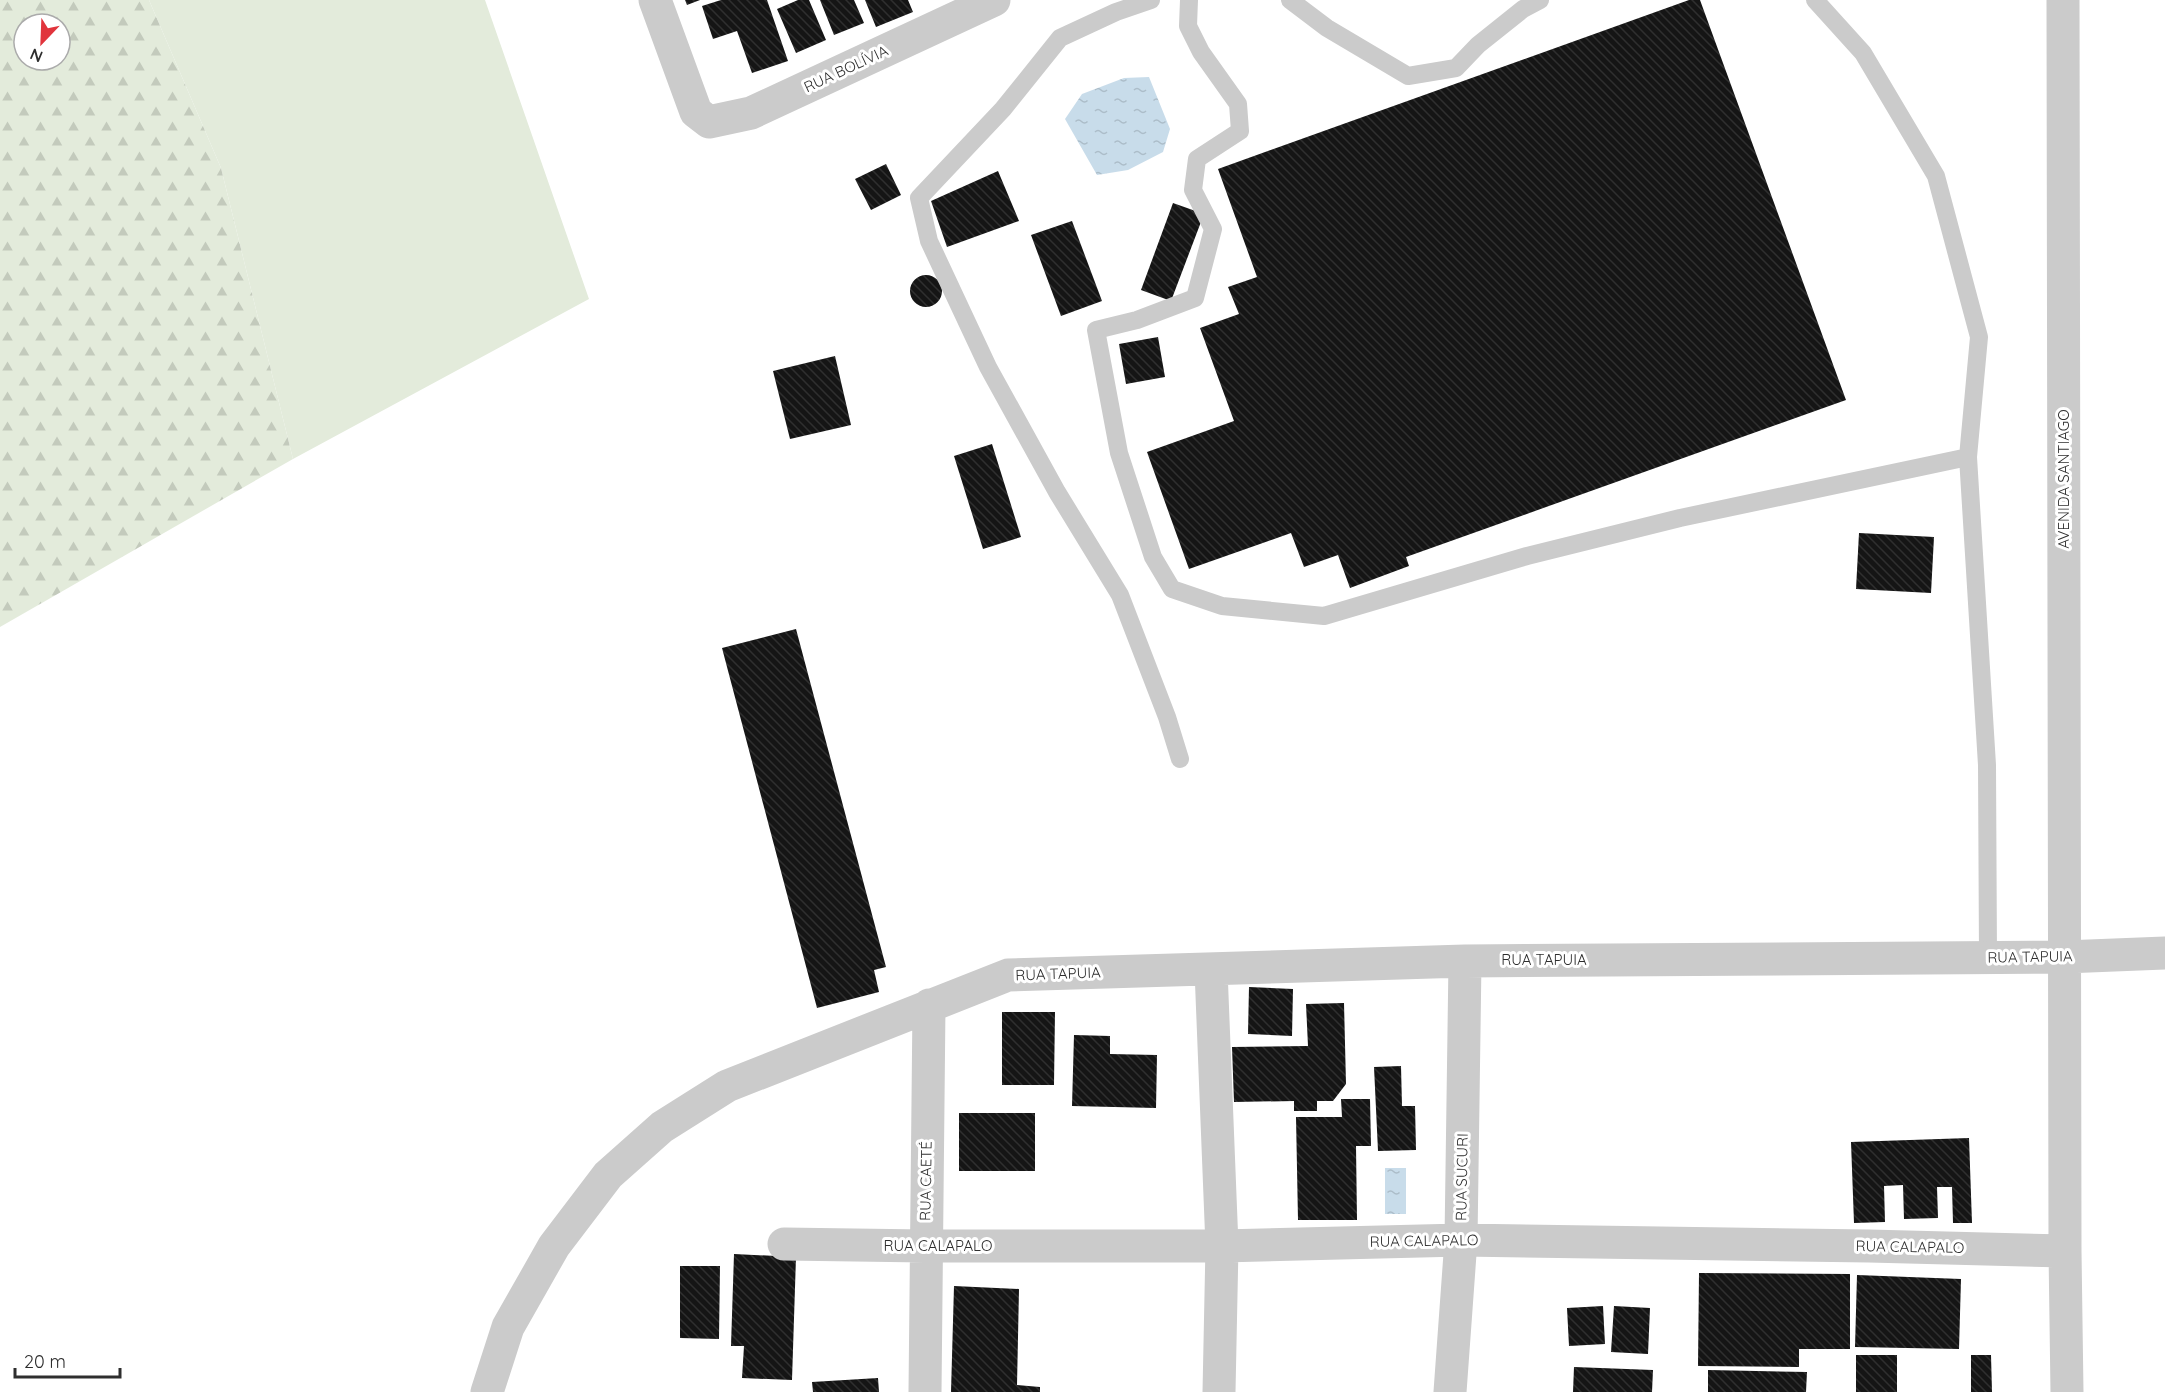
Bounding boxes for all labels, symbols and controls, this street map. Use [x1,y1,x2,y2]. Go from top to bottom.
north arrow [12,12,72,72]
street label: RUA BOLÍVIA [801,41,891,96]
text: N [27,44,45,67]
street label: AVENIDA SANTIAGO [2054,409,2073,549]
street label: RUA TAPUIA [1987,946,2073,967]
street label: RUA TAPUIA [1501,950,1587,969]
street label: RUA TAPUIA [1015,963,1101,984]
street label: RUA SUCURI [1451,1133,1472,1221]
street label: RUA CAETÉ [915,1141,936,1221]
street label: RUA CALAPALO [1369,1230,1479,1251]
street label: RUA CALAPALO [884,1236,992,1255]
street label: RUA CALAPALO [1855,1236,1965,1257]
scale bar [15,1341,120,1379]
text: 20 m [24,1350,66,1373]

